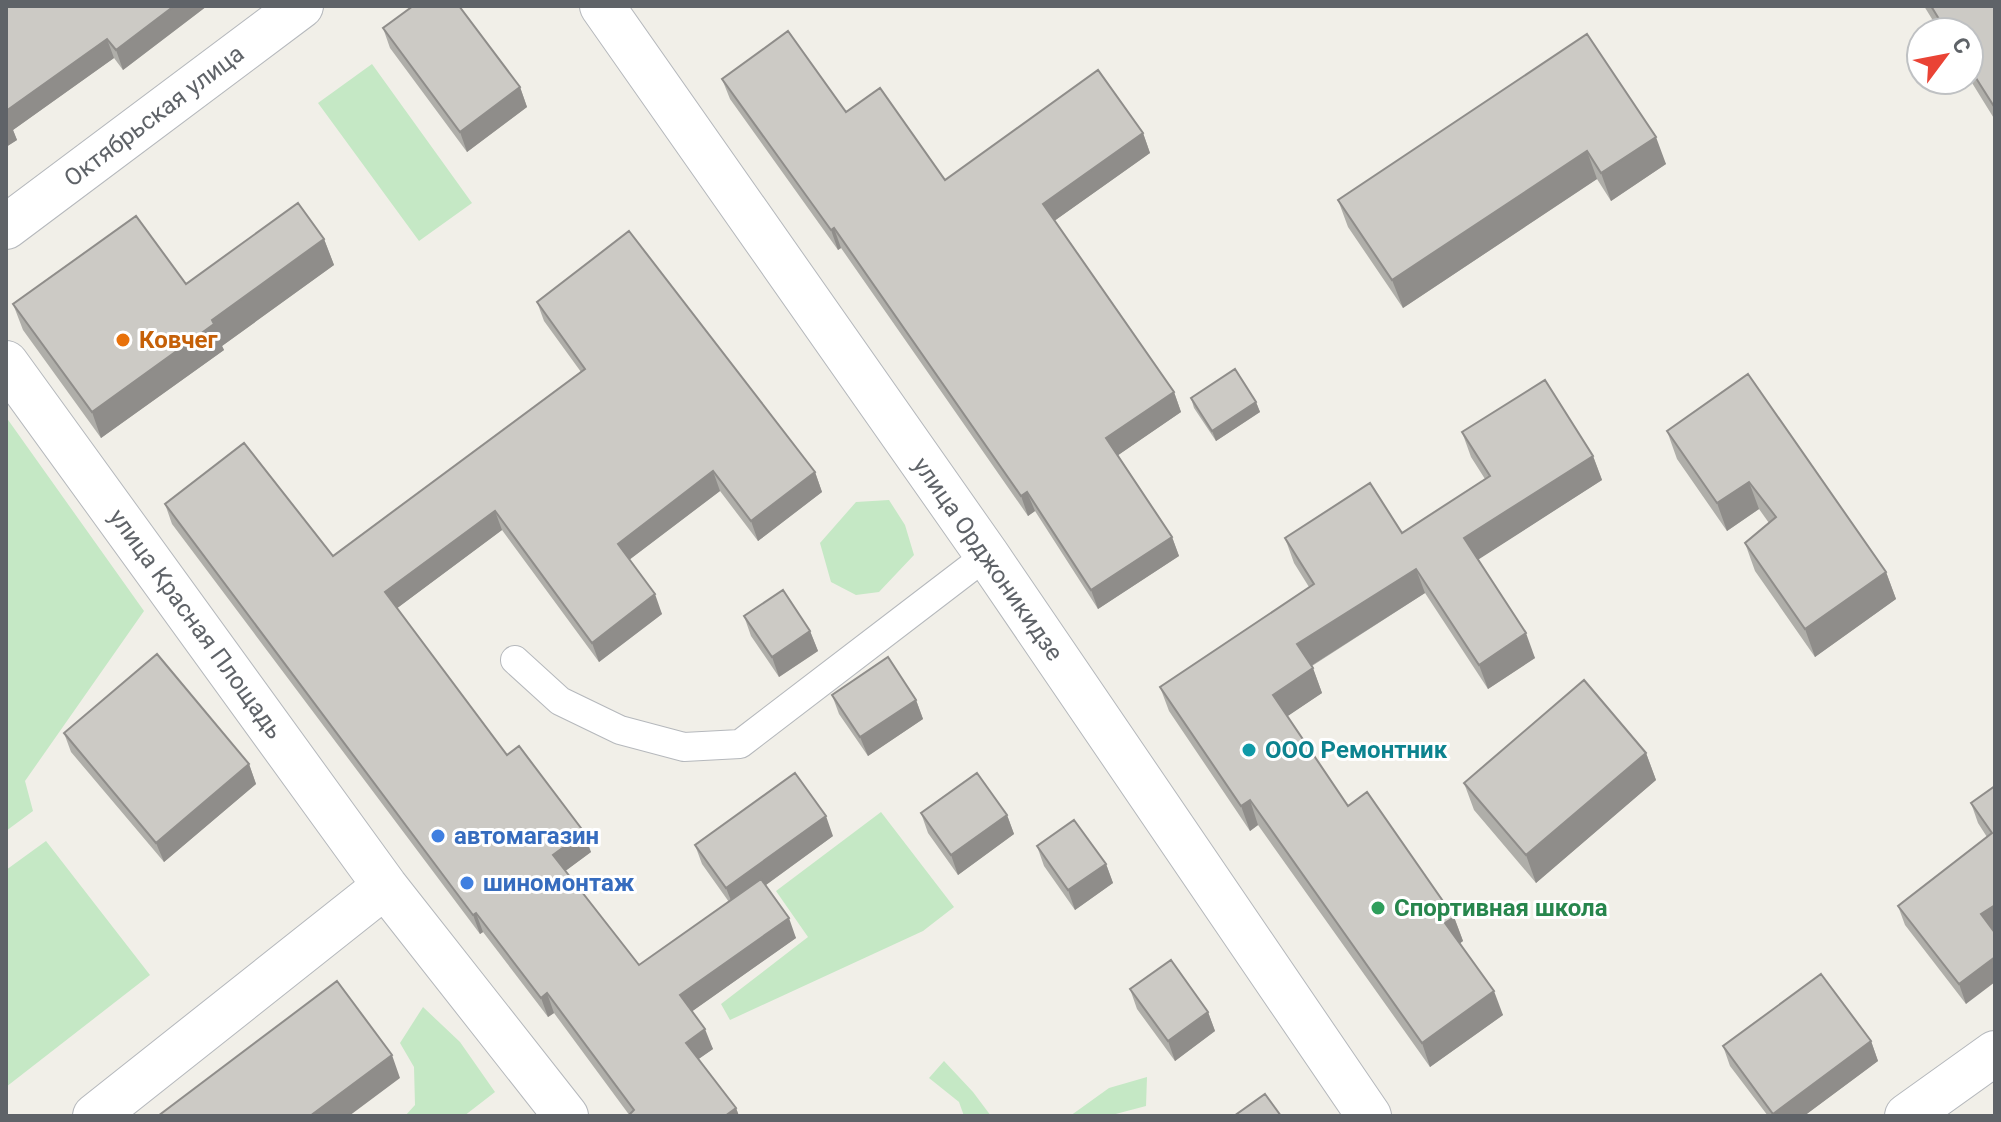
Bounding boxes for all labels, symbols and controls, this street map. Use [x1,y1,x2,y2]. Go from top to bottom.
north arrow [1905,16,1985,96]
text: С [1947,33,1976,58]
street label: Октябрьская улица [59,39,249,193]
place label: Ковчег [139,326,218,354]
marker: Ковчег [114,331,132,349]
street label: улица Орджоникидзе [907,452,1069,666]
street label: улица Красная Площадь [103,504,289,744]
place label: ООО Ремонтник [1265,736,1448,764]
marker: ООО Ремонтник [1240,741,1258,759]
place label: автомагазин [454,822,599,850]
marker: автомагазин [429,827,447,845]
place label: шиномонтаж [483,869,635,897]
marker: шиномонтаж [458,874,476,892]
place label: Спортивная школа [1394,894,1608,922]
marker: Спортивная школа [1369,899,1387,917]

